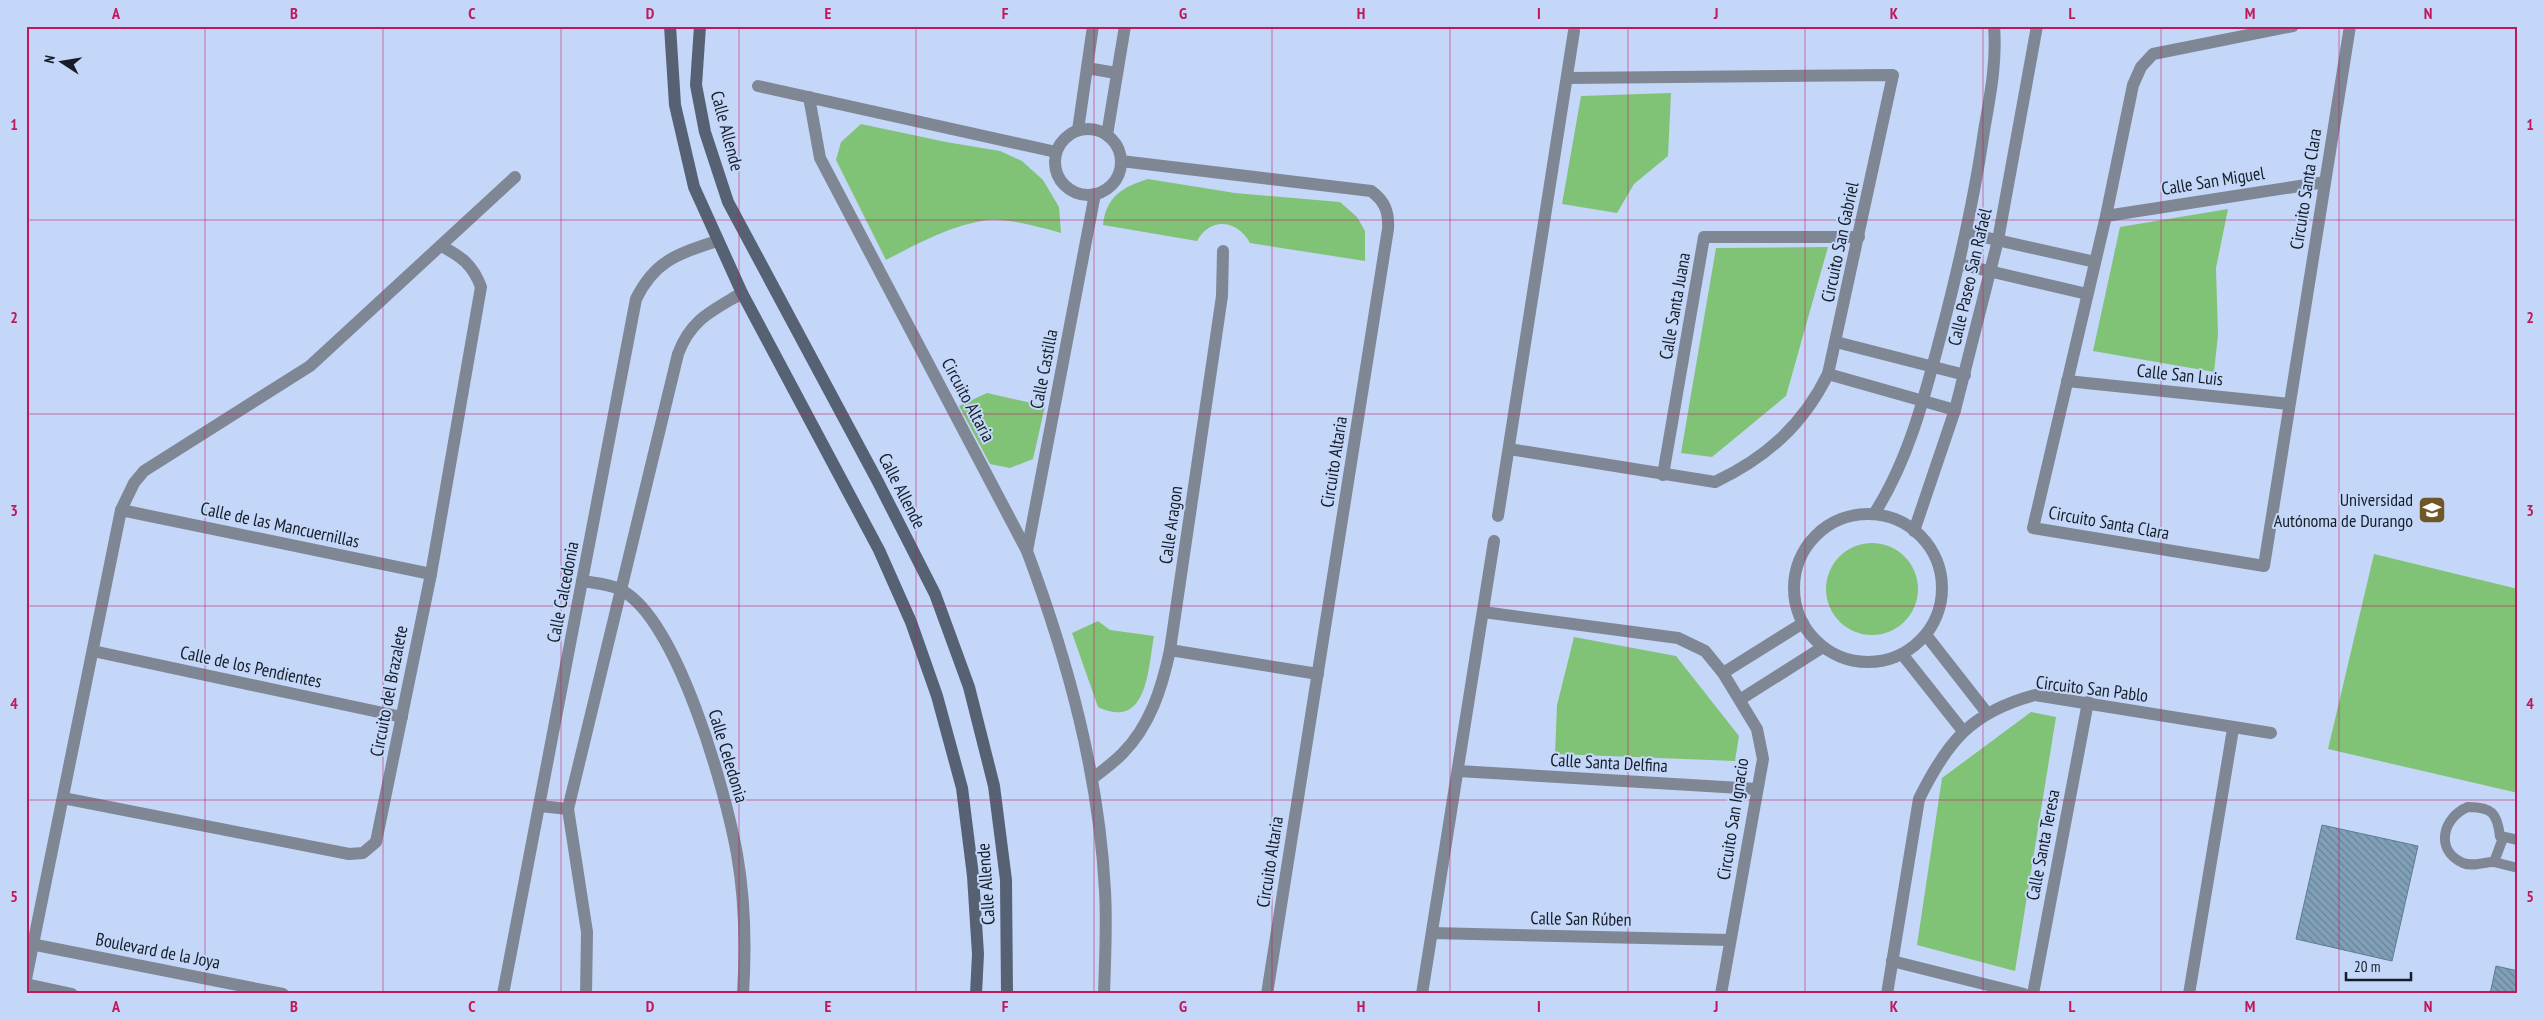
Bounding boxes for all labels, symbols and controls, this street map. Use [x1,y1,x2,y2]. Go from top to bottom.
text: A [111,3,121,23]
text: B [290,3,298,23]
text: C [468,3,476,23]
text: D [646,3,655,23]
text: E [825,3,832,23]
text: F [1002,3,1009,23]
text: G [1179,3,1187,23]
text: H [1357,3,1365,23]
text: I [1537,3,1541,23]
text: J [1713,3,1718,23]
text: K [1890,3,1899,23]
text: L [2069,3,2076,23]
text: M [2245,3,2255,23]
text: N [2424,3,2432,23]
north arrow [38,38,88,88]
text: N [40,54,59,65]
street label: Calle Allende [706,88,749,173]
text: 1 [10,114,18,134]
text: 1 [2526,114,2534,134]
street label: Circuito Santa Clara [2285,127,2326,251]
street label: Calle San Miguel [2160,161,2267,200]
street label: Circuito San Gabriel [1816,179,1864,304]
street label: Calle Paseo San Rafaél [1942,205,1997,348]
street label: Calle Santa Juana [1654,251,1695,361]
text: 2 [10,307,18,327]
text: 2 [2526,307,2534,327]
street label: Calle Castilla [1025,327,1062,411]
street label: Circuito Altaria [937,354,1000,446]
street label: Calle San Luis [2136,359,2224,390]
street label: Circuito Altaria [1315,415,1352,509]
street label: Calle Allende [874,449,931,532]
street label: Calle Aragon [1154,484,1187,565]
place label: Universidad Autónoma de Durango [2274,488,2413,532]
school or university icon: Universidad Autónoma de Durango [2417,495,2447,525]
street label: Calle de las Mancuernillas [199,496,362,553]
text: 3 [10,500,18,520]
text: 3 [2526,500,2534,520]
street label: Circuito Santa Clara [2047,501,2171,544]
street label: Calle Calcedonia [541,539,584,644]
street label: Circuito del Brazalete [365,623,412,758]
street label: Calle de los Pendientes [178,640,324,693]
street label: Circuito San Pablo [2035,670,2150,707]
text: 4 [10,693,18,713]
text: 4 [2526,693,2534,713]
street label: Calle Celedonia [703,706,754,805]
street label: Calle Santa Delfina [1550,748,1668,777]
street label: Circuito San Ignacio [1711,756,1754,882]
street label: Calle Santa Teresa [2020,788,2065,902]
street label: Circuito Altaria [1251,815,1288,909]
street label: Calle Allende [971,842,1000,926]
text: 5 [10,886,18,906]
text: 5 [2526,886,2534,906]
street label: Calle San Rúben [1530,906,1632,931]
street label: Boulevard de la Joya [94,927,222,974]
scale bar [2346,950,2412,982]
text: 20 m [2354,957,2380,976]
text: A [111,996,121,1016]
text: B [290,996,298,1016]
text: C [468,996,476,1016]
text: D [646,996,655,1016]
text: E [825,996,832,1016]
text: F [1002,996,1009,1016]
text: G [1179,996,1187,1016]
text: H [1357,996,1365,1016]
text: I [1537,996,1541,1016]
text: J [1713,996,1718,1016]
text: K [1890,996,1899,1016]
text: L [2069,996,2076,1016]
text: M [2245,996,2255,1016]
text: N [2424,996,2432,1016]

